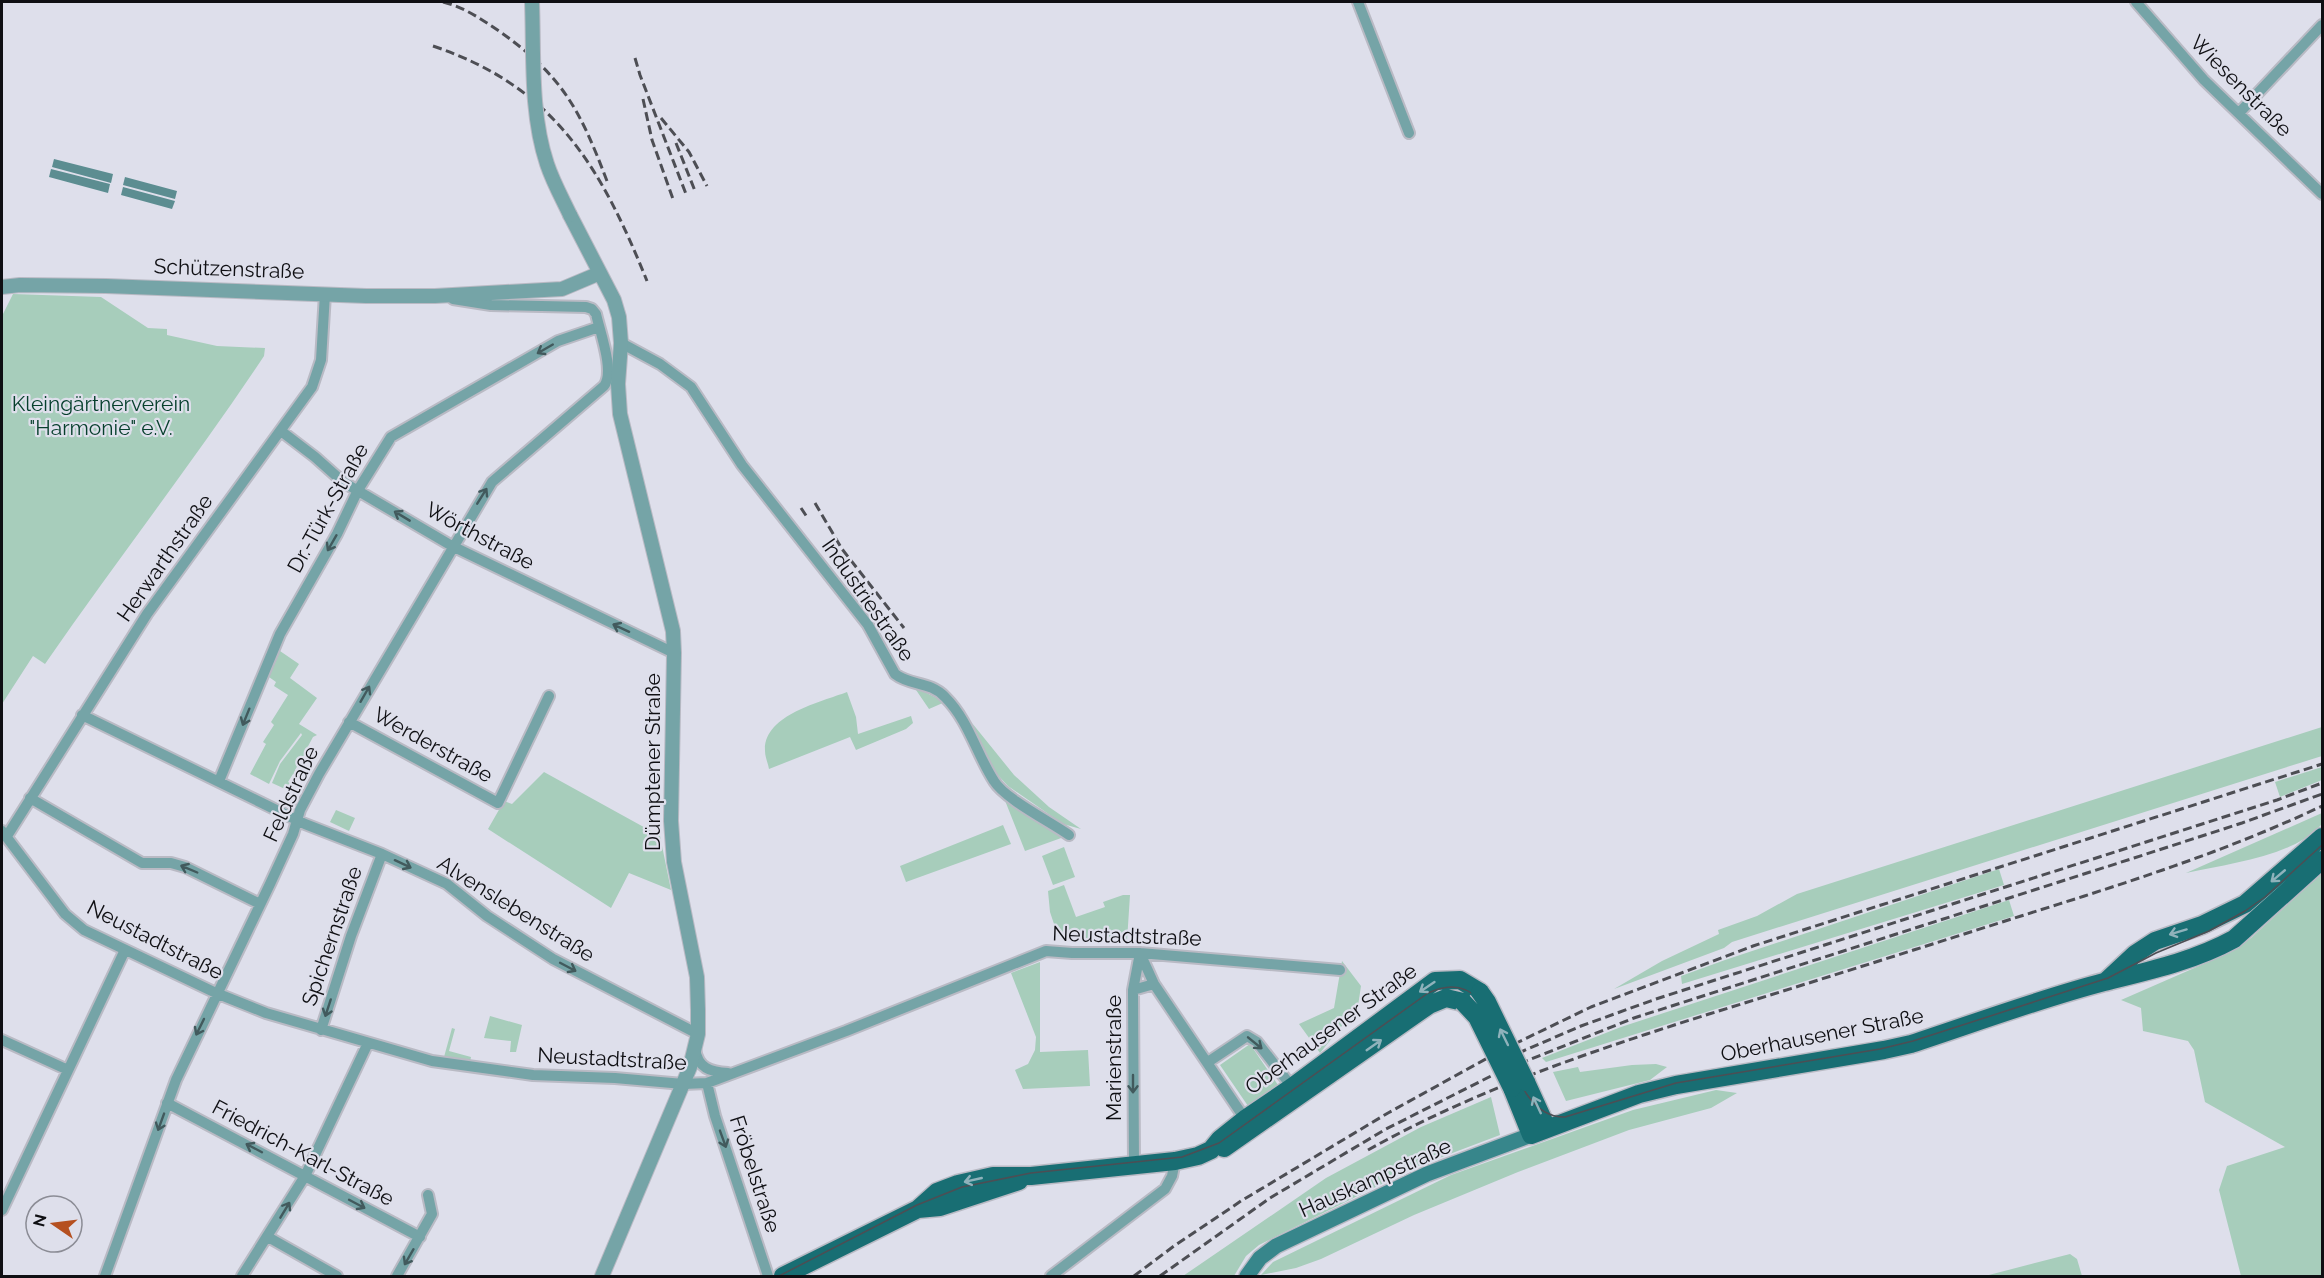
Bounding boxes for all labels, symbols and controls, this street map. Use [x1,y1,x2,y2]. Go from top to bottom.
street label: Wiesenstraße [2185,30,2297,142]
street label: Schützenstraße [153,253,305,284]
one-way arrow [536,343,553,355]
park label: Kleingärtnerverein "Harmonie" e.V. [12,391,190,440]
street label: Dr.-Türk-Straße [282,439,373,577]
one-way arrow [477,488,489,505]
street label: Herwarthstraße [111,489,218,626]
street label: Wörthstraße [422,496,539,575]
one-way arrow [393,510,411,521]
one-way arrow [326,533,337,551]
street label: Industriestraße [817,533,920,666]
one-way arrow [613,622,631,634]
street label: Dümptener Straße [640,673,665,851]
one-way arrow [359,686,371,703]
street label: Werderstraße [369,701,497,788]
one-way arrow [240,707,251,726]
street label: Feldstraße [258,742,324,846]
street label: Alvenslebenstraße [433,850,599,967]
one-way arrow [393,858,411,870]
one-way arrow [180,863,198,874]
street label: Spichernstraße [296,863,367,1009]
one-way arrow [2270,869,2286,882]
street label: Neustadtstraße [83,895,227,985]
street label: Neustadtstraße [1052,920,1202,951]
one-way arrow [2169,927,2188,938]
street label: Oberhausener Straße [1240,958,1421,1099]
one-way arrow [559,961,576,973]
one-way arrow [1418,981,1435,994]
street label: Marienstraße [1101,995,1126,1121]
one-way arrow [321,998,332,1017]
street label: Oberhausener Straße [1718,1003,1925,1066]
one-way arrow [193,1018,205,1036]
one-way arrow [1497,1028,1509,1046]
one-way arrow [1247,1036,1263,1049]
one-way arrow [1365,1039,1381,1051]
street label: Neustadtstraße [537,1042,687,1075]
one-way arrow [1127,1074,1139,1094]
street label: Friedrich-Karl-Straße [208,1094,398,1211]
one-way arrow [1530,1097,1542,1115]
one-way arrow [154,1112,165,1131]
street label: Fröbelstraße [725,1112,786,1236]
one-way arrow [718,1129,729,1148]
street label: Hauskampstraße [1295,1133,1455,1222]
one-way arrow [245,1142,263,1153]
one-way arrow [964,1175,984,1186]
north arrow [24,1194,84,1254]
one-way arrow [348,1198,365,1210]
one-way arrow [279,1202,291,1219]
text: N [29,1212,51,1229]
one-way arrow [402,1248,414,1265]

